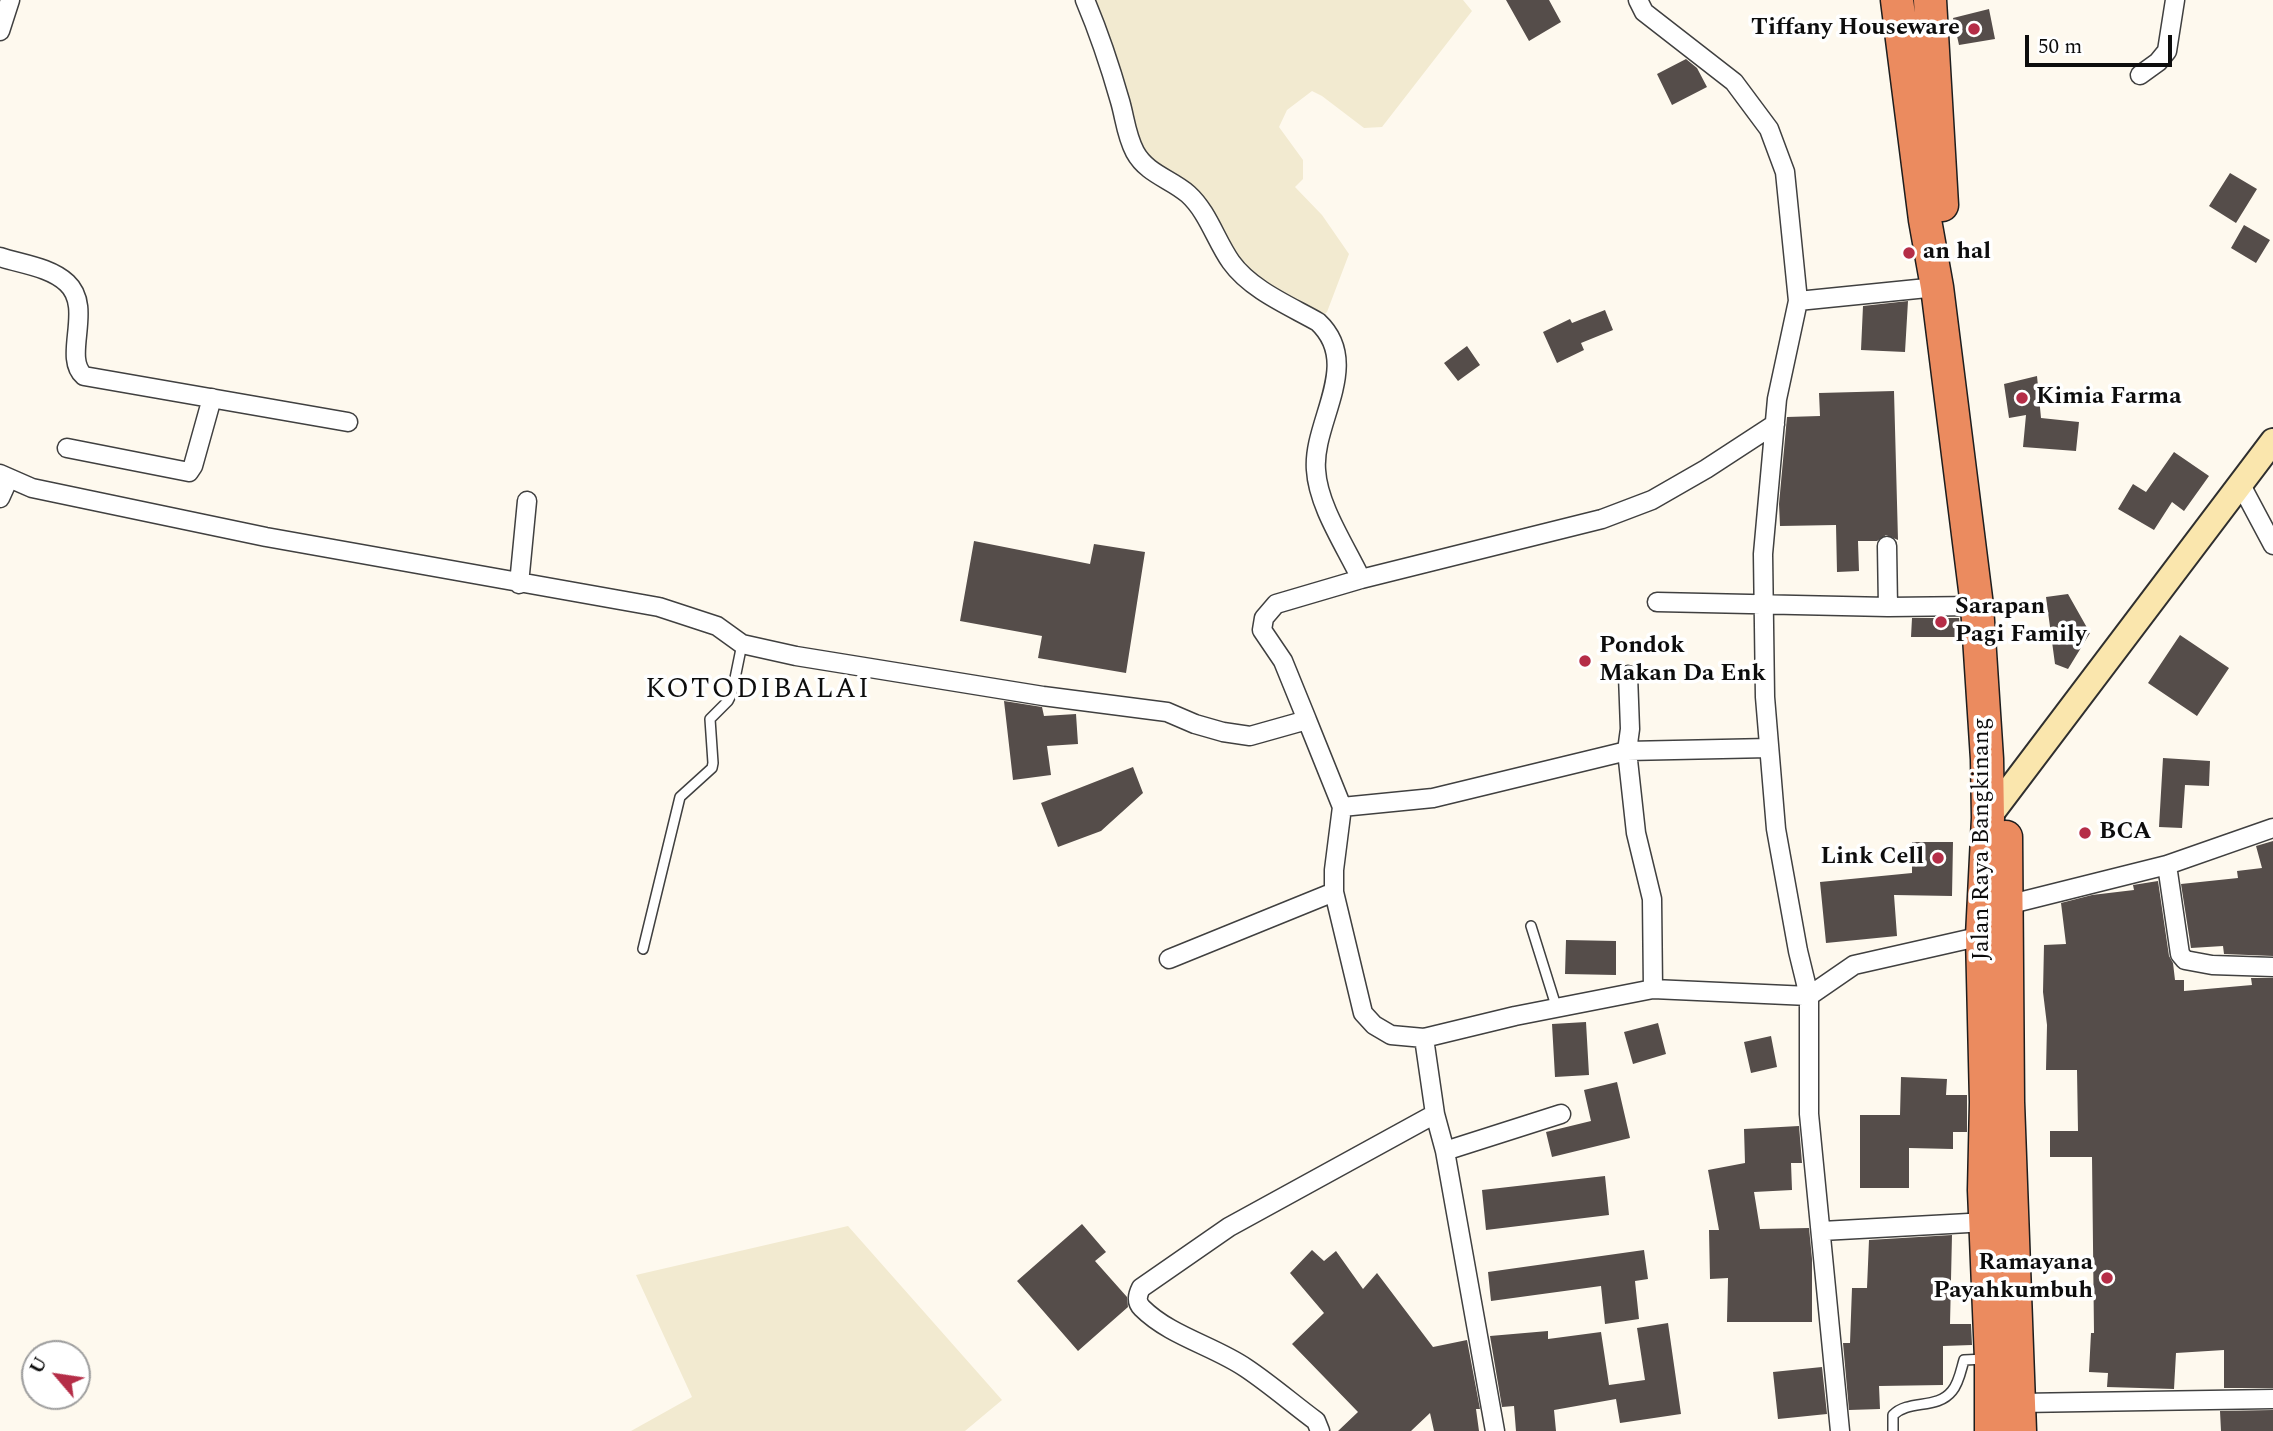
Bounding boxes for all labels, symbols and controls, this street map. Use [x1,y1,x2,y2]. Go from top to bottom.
place label: Tiffany Houseware [1751,15,1960,43]
marker: Tiffany Houseware [1966,21,1982,37]
scale bar [2028,21,2175,65]
text: 50 m [2038,31,2082,63]
place label: an hal [1923,239,1991,267]
marker: an hal [1901,245,1917,261]
place label: Kimia Farma [2036,384,2182,412]
marker: Kimia Farma [2014,390,2030,406]
place label: Sarapan Pagi Family [1955,594,2086,650]
marker: Sarapan Pagi Family [1933,614,1949,630]
place label: Pondok Makan Da Enk [1599,633,1766,689]
marker: Pondok Makan Da Enk [1577,653,1593,669]
district label: KOTODIBALAI [647,675,869,709]
street label: Jalan Raya Bangkinang [1969,717,1997,961]
place label: BCA [2099,819,2152,847]
marker: BCA [2077,825,2093,841]
place label: Link Cell [1821,844,1924,872]
marker: Link Cell [1930,850,1946,866]
place label: Ramayana Payahkumbuh [1933,1250,2093,1306]
marker: Ramayana Payahkumbuh [2099,1270,2115,1286]
north arrow [21,1340,91,1410]
text: U [22,1352,55,1380]

